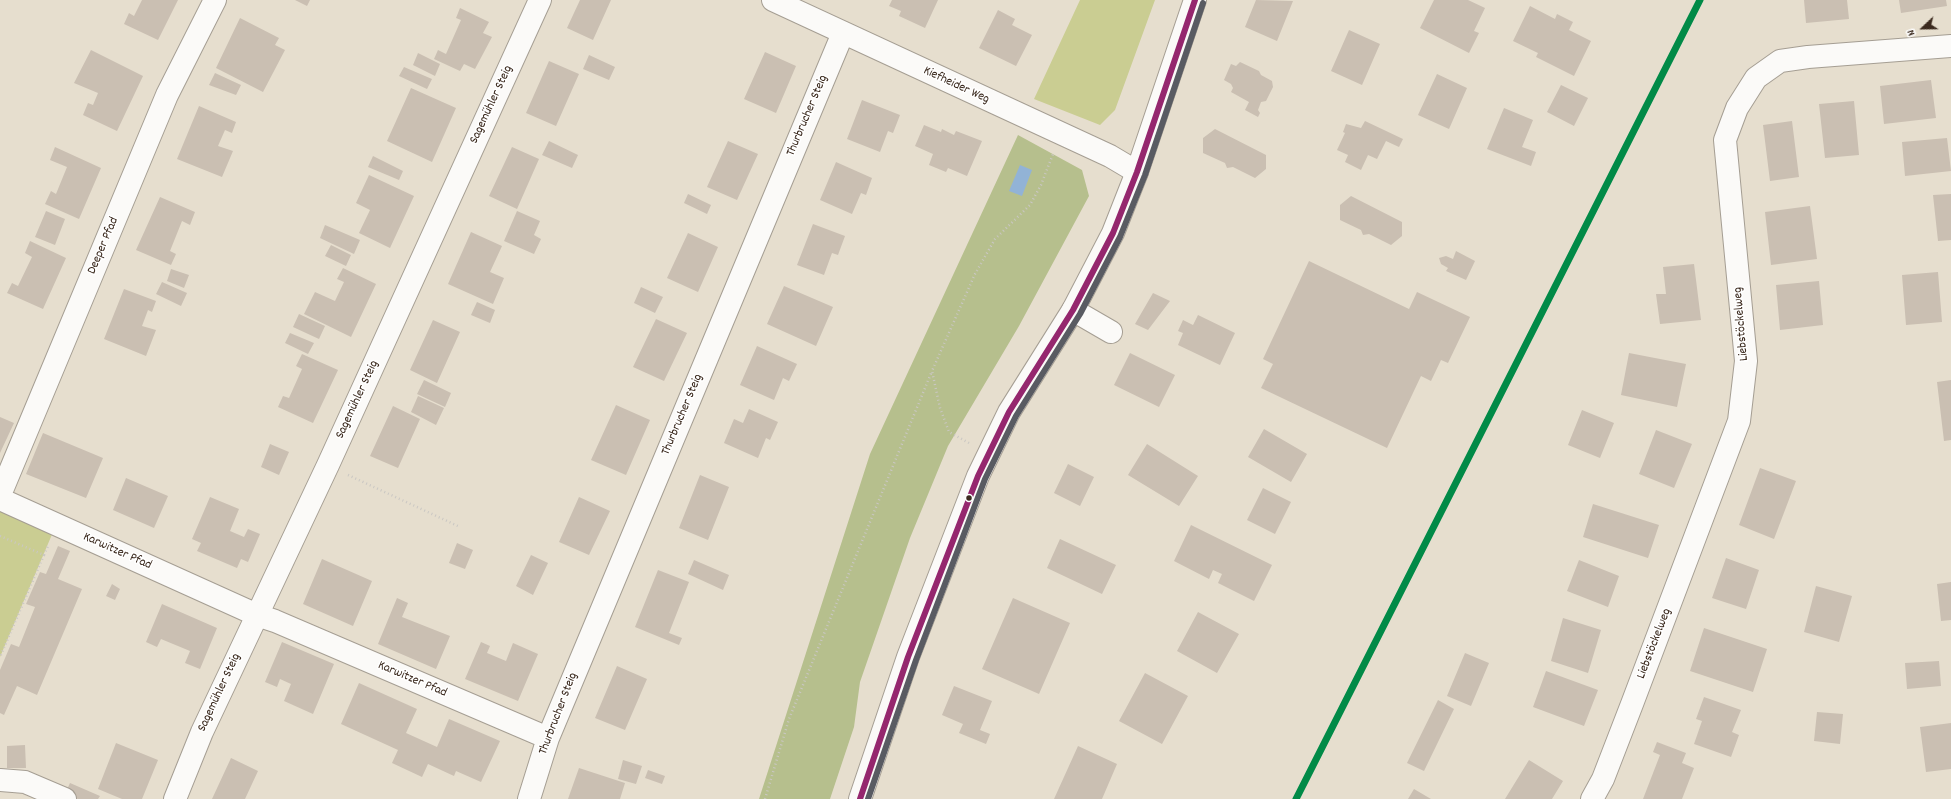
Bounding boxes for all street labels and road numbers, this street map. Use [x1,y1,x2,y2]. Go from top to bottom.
street label: Sagemühler Steig [467,63,517,147]
street label: Kiefheider Weg [920,64,992,108]
street label: Thurbrucher Steig [784,73,832,159]
street label: Deeper Pfad [85,215,123,277]
street label: Liebstöckelweg [1731,286,1753,362]
street label: Sagemühler Steig [333,358,383,442]
street label: Thurbrucher Steig [659,372,707,458]
street label: Karwitzer Pfad [80,530,154,574]
street label: Liebstöckelweg [1634,607,1676,681]
street label: Sagemühler Steig [195,651,245,735]
street label: Karwitzer Pfad [375,658,449,702]
street label: Thurbrucher Steig [536,671,582,757]

